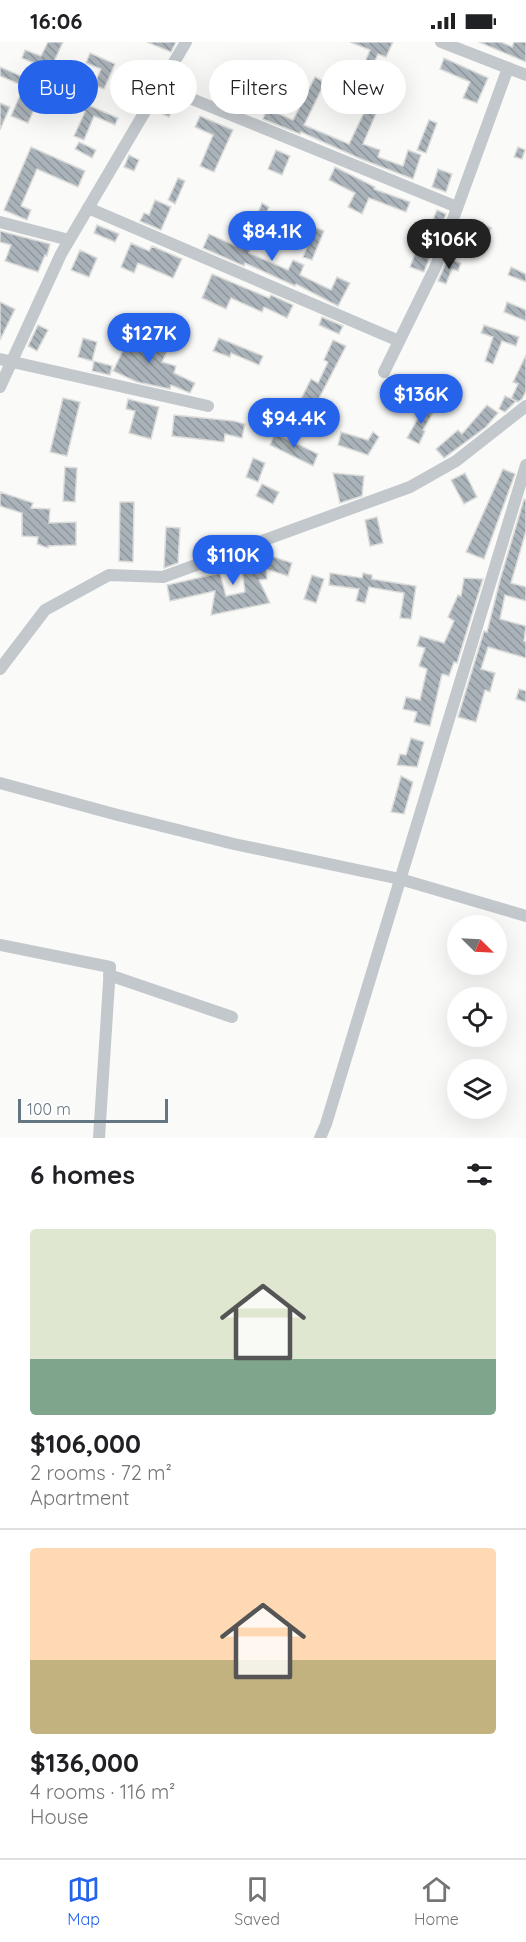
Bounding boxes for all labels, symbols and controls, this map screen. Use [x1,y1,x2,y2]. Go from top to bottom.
text: 16:06 [30,7,82,35]
chip: Buy [18,60,98,114]
chip: Rent [110,60,197,114]
chip: Filters [209,60,309,114]
chip: New [321,60,406,114]
pin: $84.1K [223,211,321,262]
text: $84.1K [242,218,302,243]
pin: $106K [407,219,491,270]
text: $106K [421,226,477,251]
pin: $127K [107,313,191,364]
text: $127K [121,320,177,345]
pin: $136K [379,374,463,425]
text: $136K [394,381,448,406]
pin: $94.4K [245,398,343,449]
text: $94.4K [262,405,326,430]
pin: $110K [191,535,275,586]
text: $110K [207,542,259,567]
north arrow [447,915,507,975]
map controls [447,915,507,1119]
button: locate [447,987,507,1047]
button: layers [447,1059,507,1119]
scale bar [18,1096,168,1124]
text: 100 m [27,1099,71,1119]
text: 6 homes [30,1158,135,1191]
icon: filters [463,1158,496,1191]
icon: home [209,1268,317,1376]
text: $106,000 [30,1427,141,1460]
text: 2 rooms · 72 m² [30,1460,172,1485]
text: Apartment [30,1485,130,1510]
icon: home [209,1587,317,1695]
text: $136,000 [30,1746,139,1779]
text: 4 rooms · 116 m² [30,1779,175,1804]
text: House [30,1804,89,1829]
tab: Map [67,1873,100,1929]
tab: Saved [234,1873,280,1929]
tab: Home [414,1873,459,1929]

